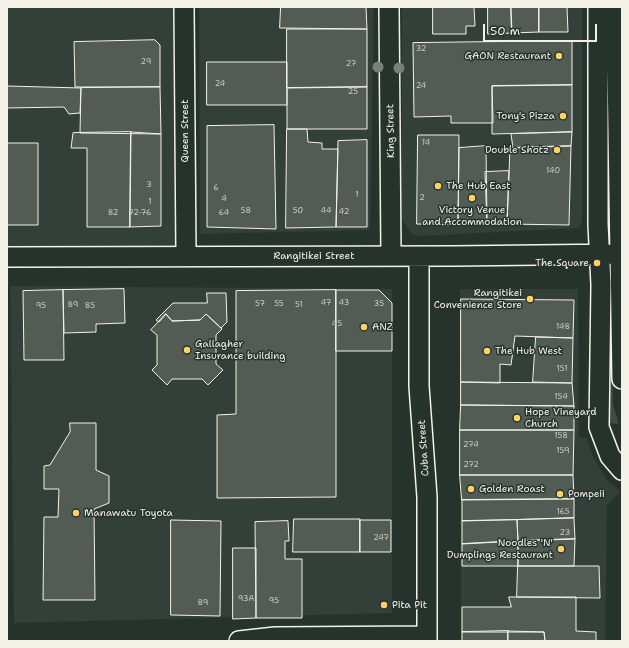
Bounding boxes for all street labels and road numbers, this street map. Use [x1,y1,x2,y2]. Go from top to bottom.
street label: Queen Street [179,100,191,162]
street label: King Street [385,104,397,158]
street label: Rangitikei Street [273,250,355,262]
street label: Cuba Street [416,419,432,477]

